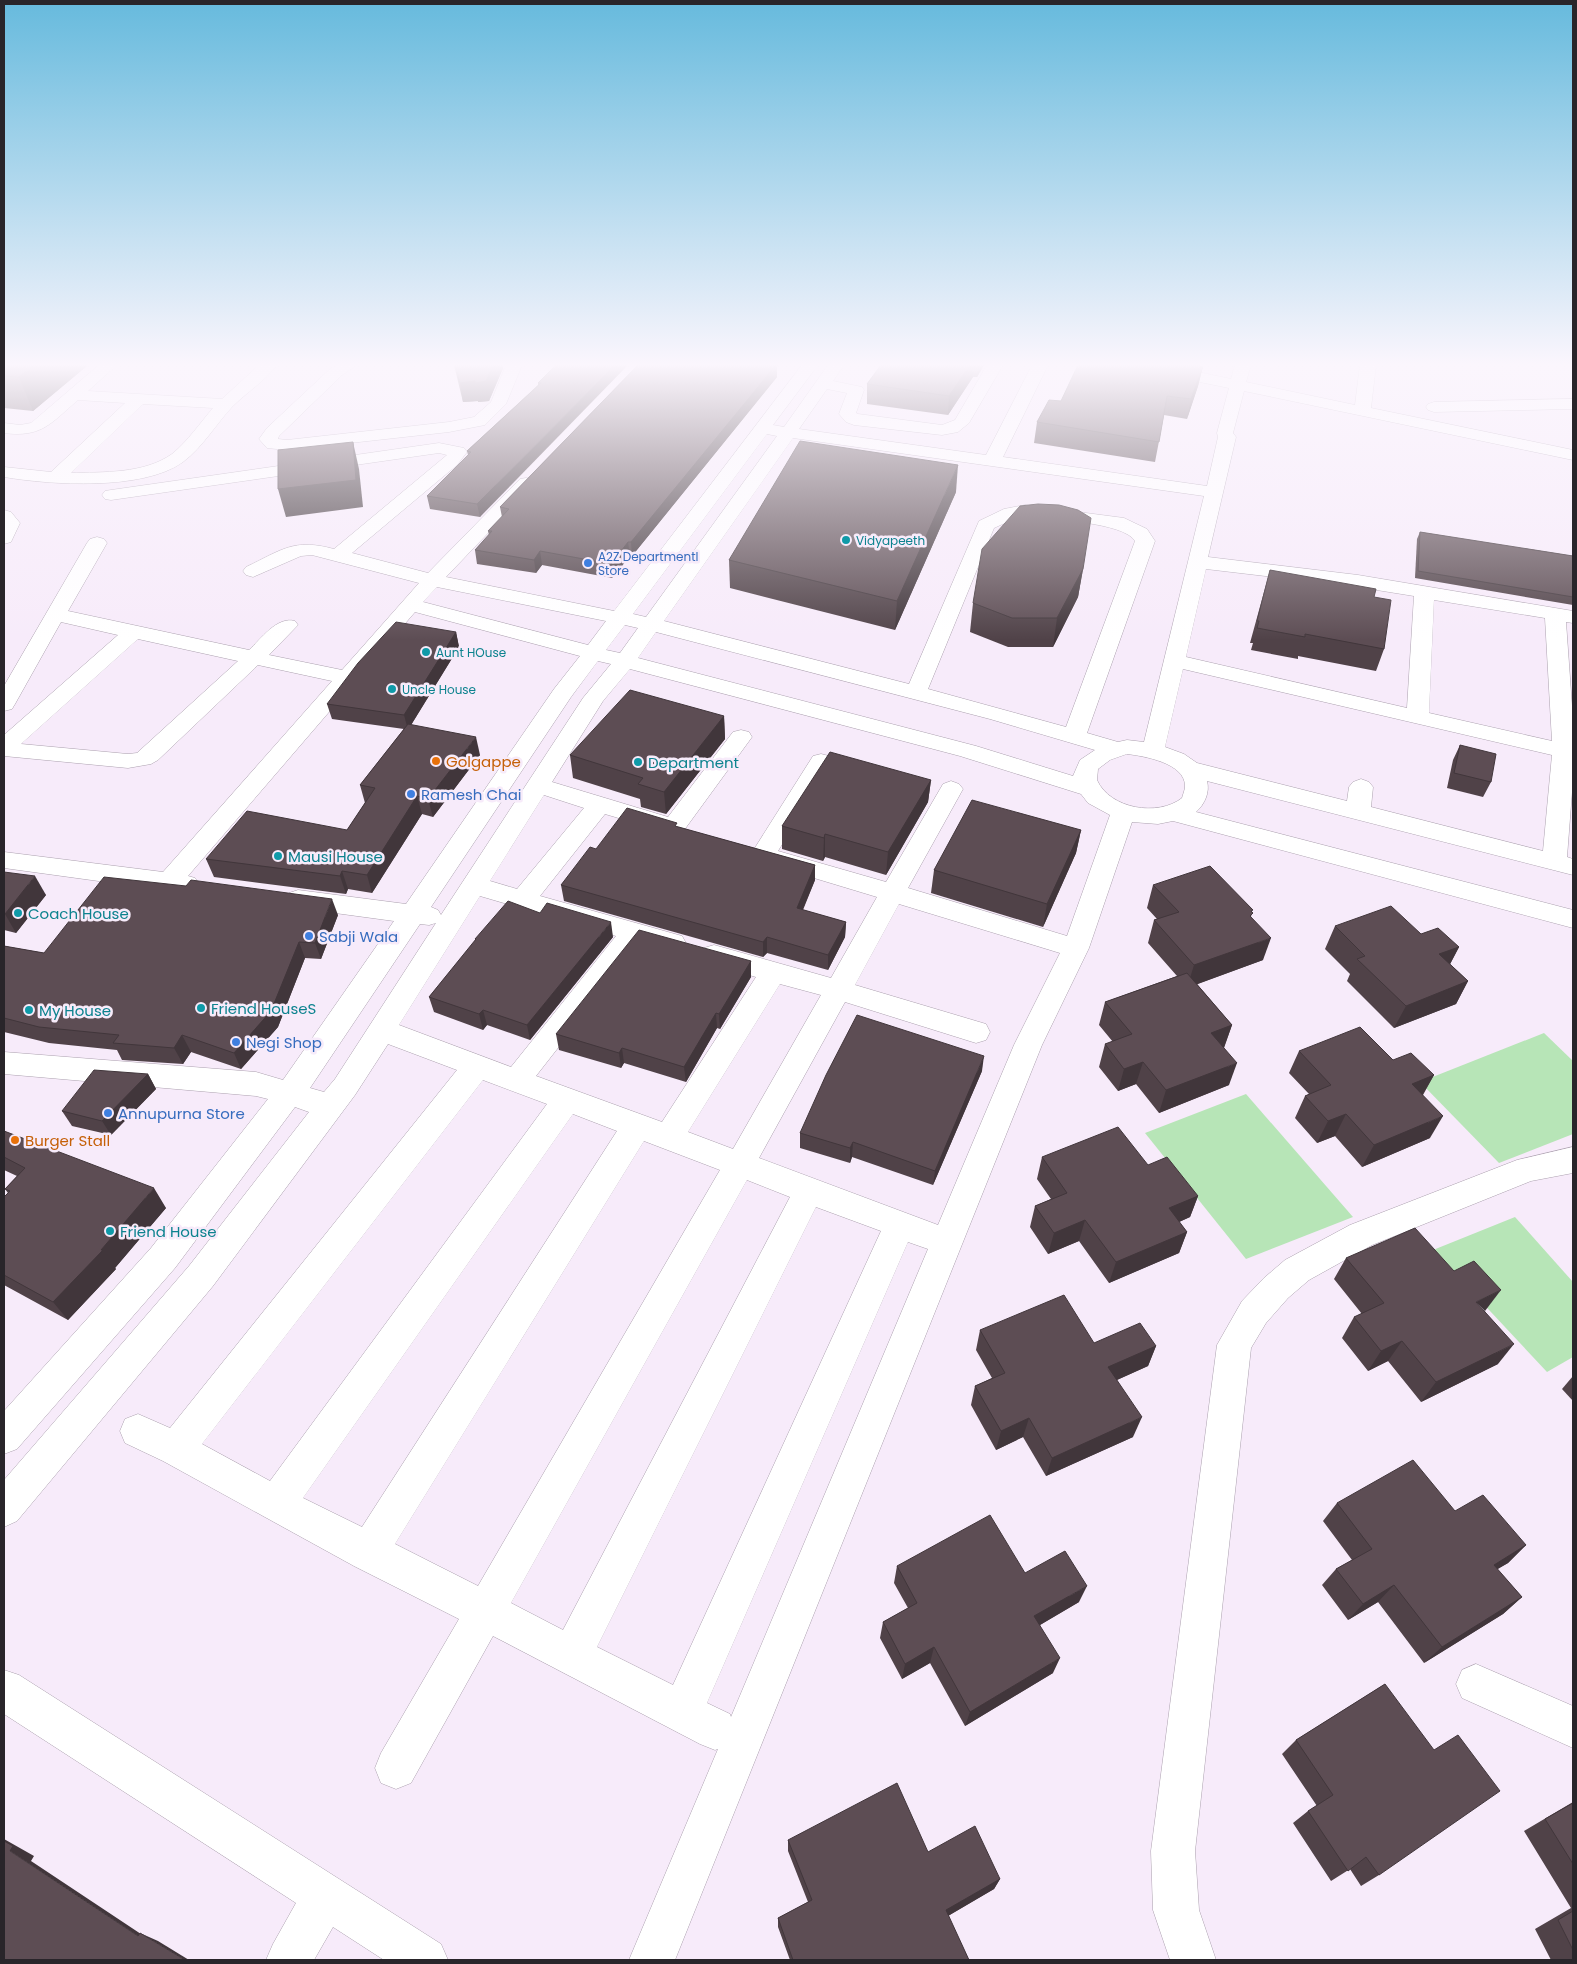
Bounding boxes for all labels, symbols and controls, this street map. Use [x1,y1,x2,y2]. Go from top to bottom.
place label: Vidyapeeth [856,532,925,549]
marker: Vidyapeeth [840,534,852,546]
place label: A2Z Departmentl Store [598,548,699,579]
marker: A2Z Departmentl Store [582,557,594,569]
place label: Aunt HOuse [436,644,506,661]
marker: Aunt HOuse [420,646,432,658]
place label: Uncle House [402,681,476,698]
marker: Uncle House [386,683,398,695]
place label: Golgappe [446,751,521,772]
place label: Department [648,752,739,773]
marker: Golgappe [430,755,442,767]
marker: Department [632,756,644,768]
place label: Ramesh Chai [421,784,521,805]
marker: Ramesh Chai [405,788,417,800]
place label: Mausi House [288,846,383,867]
marker: Mausi House [272,850,284,862]
place label: Coach House [28,903,129,924]
marker: Coach House [12,907,24,919]
place label: Sabji Wala [319,926,398,947]
marker: Sabji Wala [303,930,315,942]
place label: Friend HouseS [211,998,316,1019]
place label: My House [39,1000,111,1021]
marker: Friend HouseS [195,1002,207,1014]
marker: My House [23,1004,35,1016]
place label: Negi Shop [246,1032,322,1053]
marker: Negi Shop [230,1036,242,1048]
place label: Annupurna Store [118,1103,245,1124]
marker: Annupurna Store [102,1107,114,1119]
place label: Burger Stall [25,1130,110,1151]
marker: Burger Stall [9,1134,21,1146]
place label: Friend House [120,1221,217,1242]
marker: Friend House [104,1225,116,1237]

